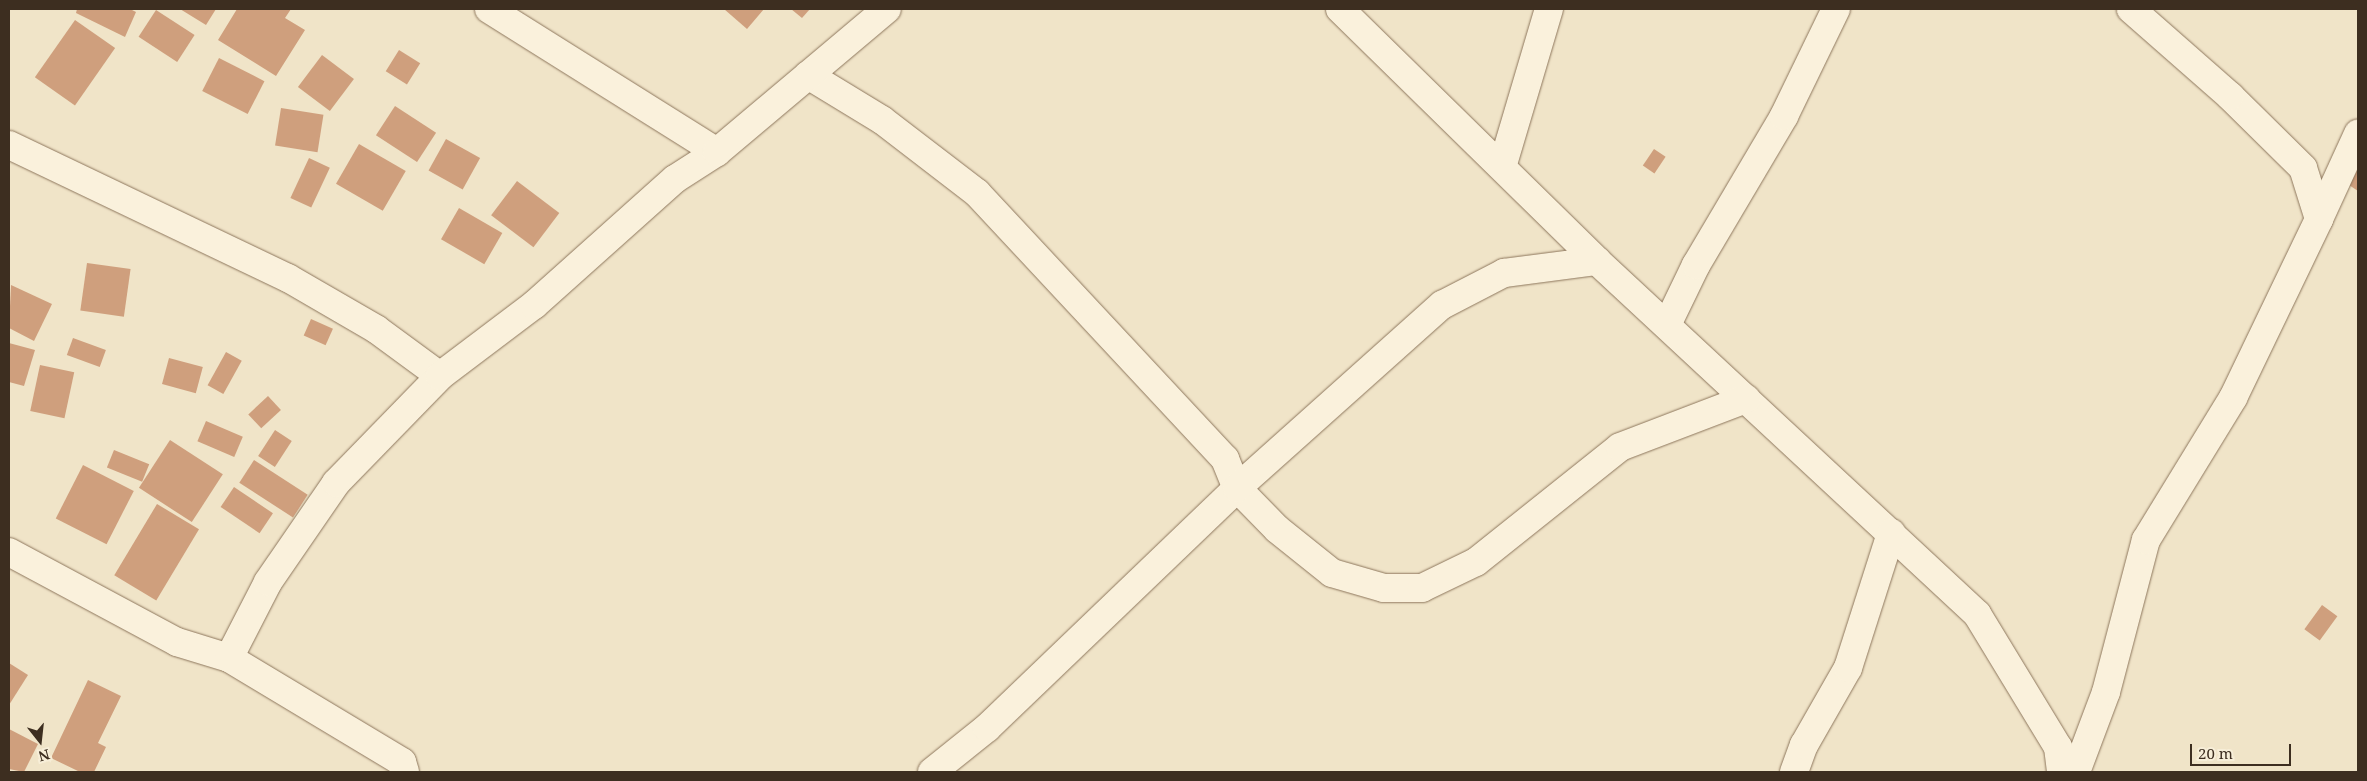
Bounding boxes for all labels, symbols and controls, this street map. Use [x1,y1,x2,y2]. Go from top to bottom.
north arrow [15,716,65,766]
scale bar [2192,734,2293,766]
text: 20 m [2198,743,2233,763]
text: N [36,745,52,767]

